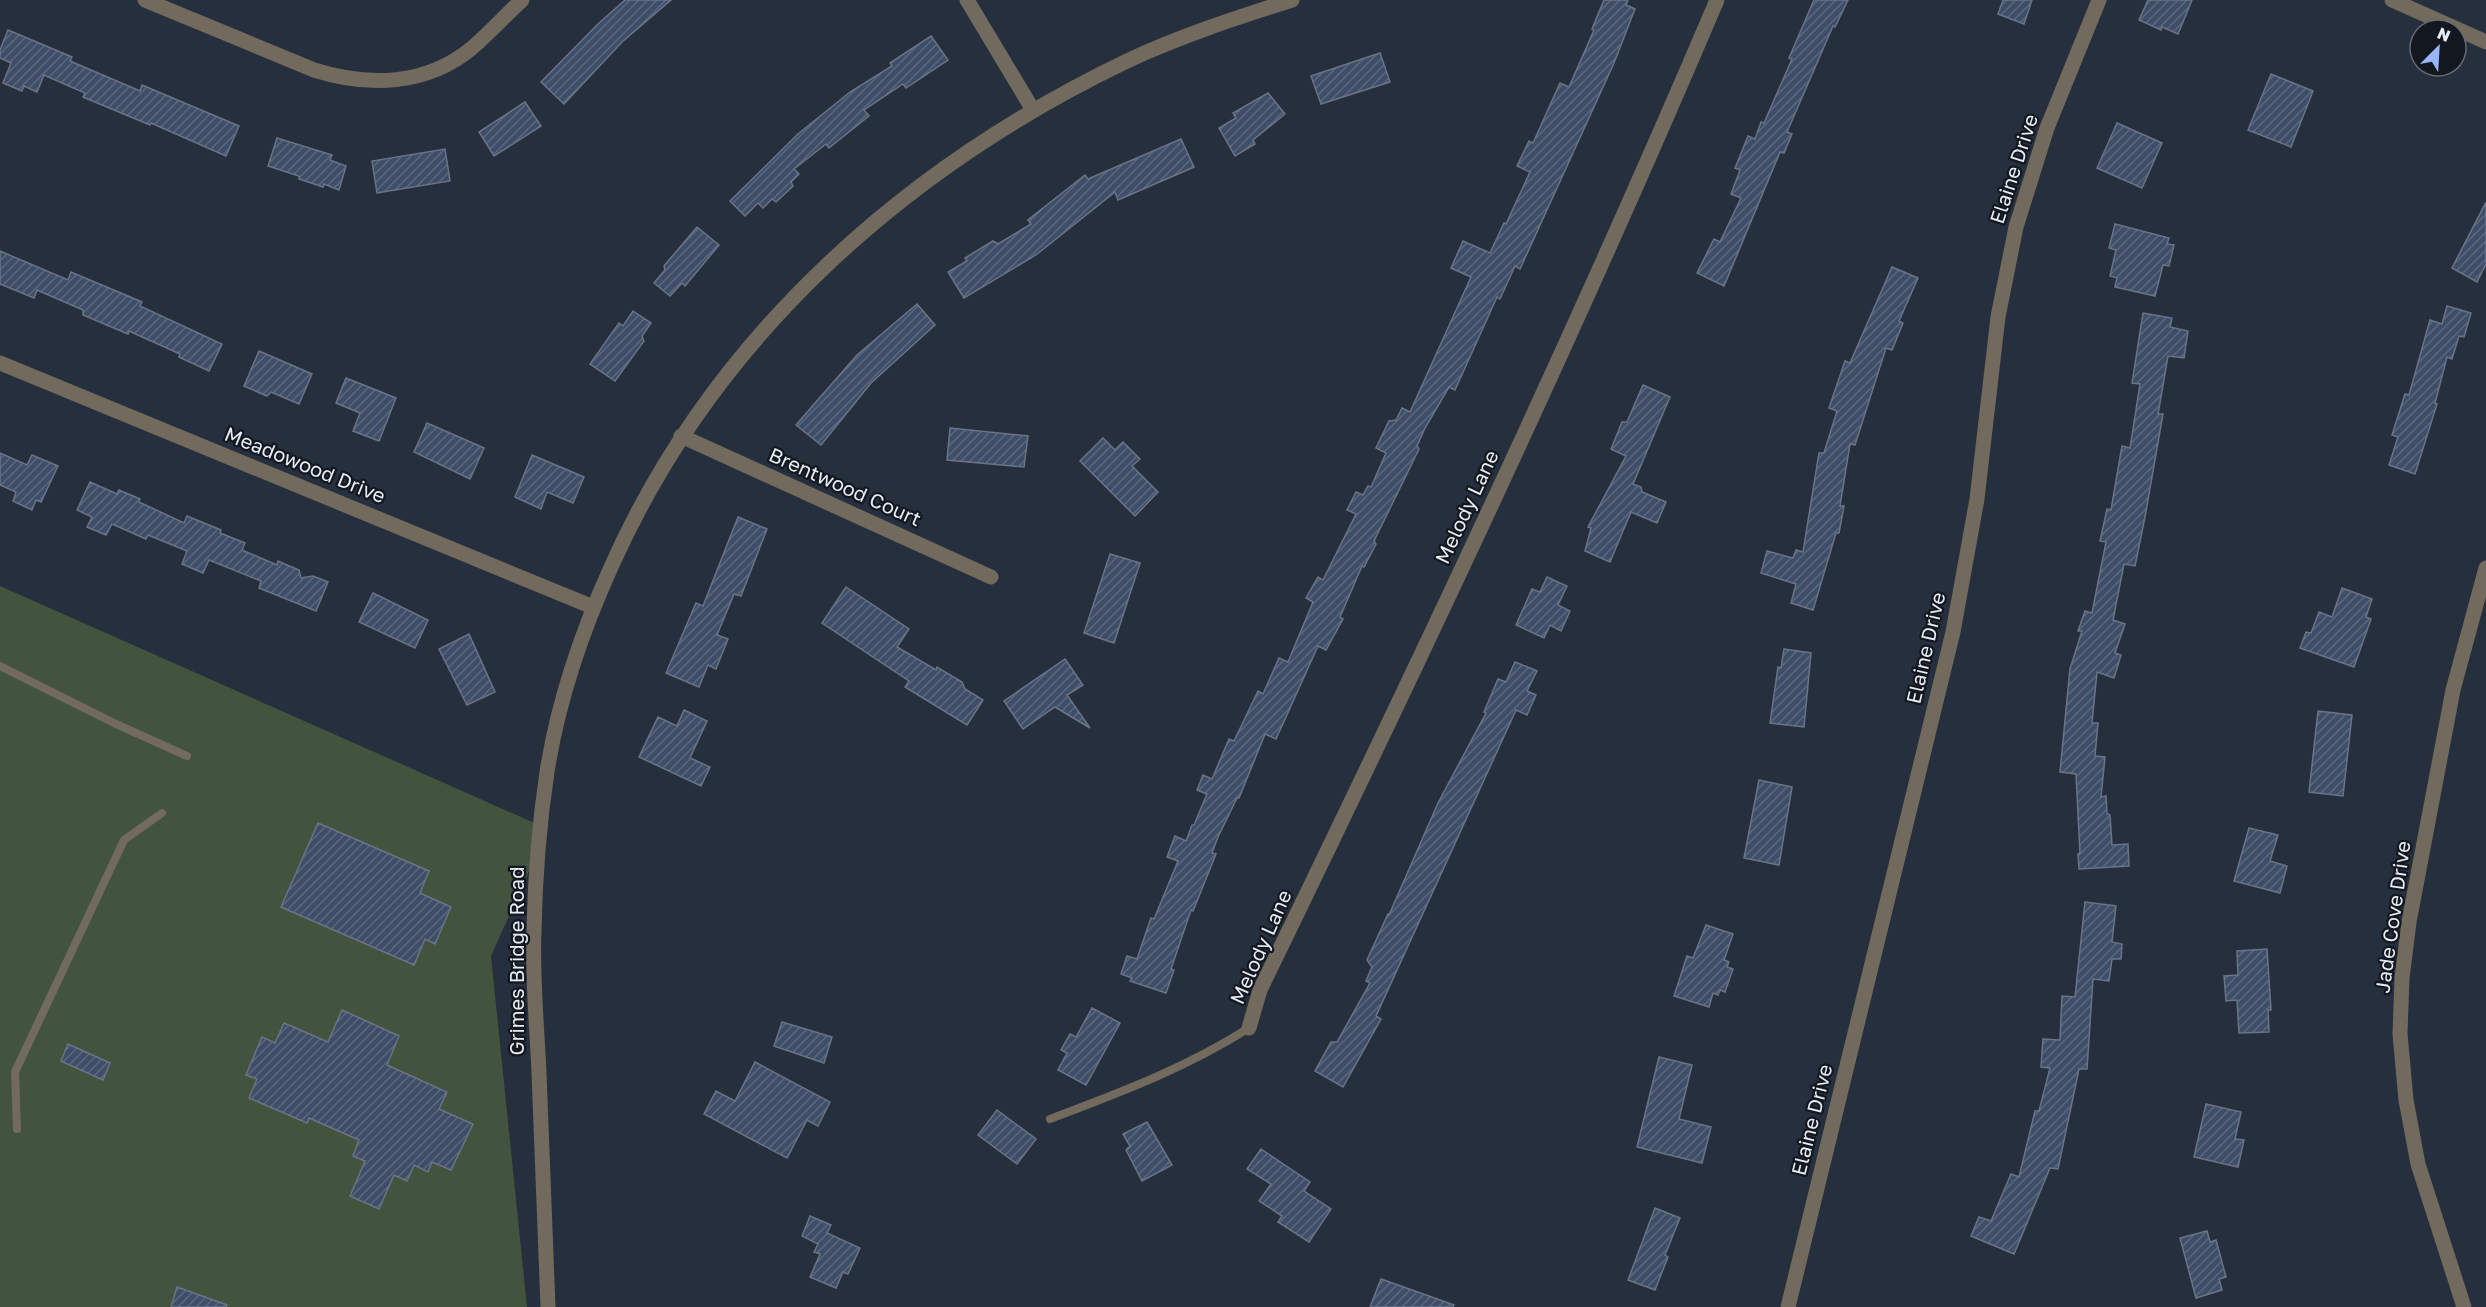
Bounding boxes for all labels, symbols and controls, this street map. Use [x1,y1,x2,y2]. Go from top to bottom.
north arrow [2408,18,2468,78]
text: N [2434,23,2454,46]
street label: Elaine Drive [1984,111,2042,226]
street label: Meadowood Drive [222,421,389,507]
street label: Brentwood Court [766,442,925,530]
street label: Melody Lane [1429,446,1503,567]
street label: Elaine Drive [1901,590,1950,706]
street label: Jade Cove Drive [2369,839,2415,995]
street label: Grimes Bridge Road [504,867,528,1055]
street label: Melody Lane [1224,886,1296,1007]
street label: Elaine Drive [1786,1062,1836,1178]

